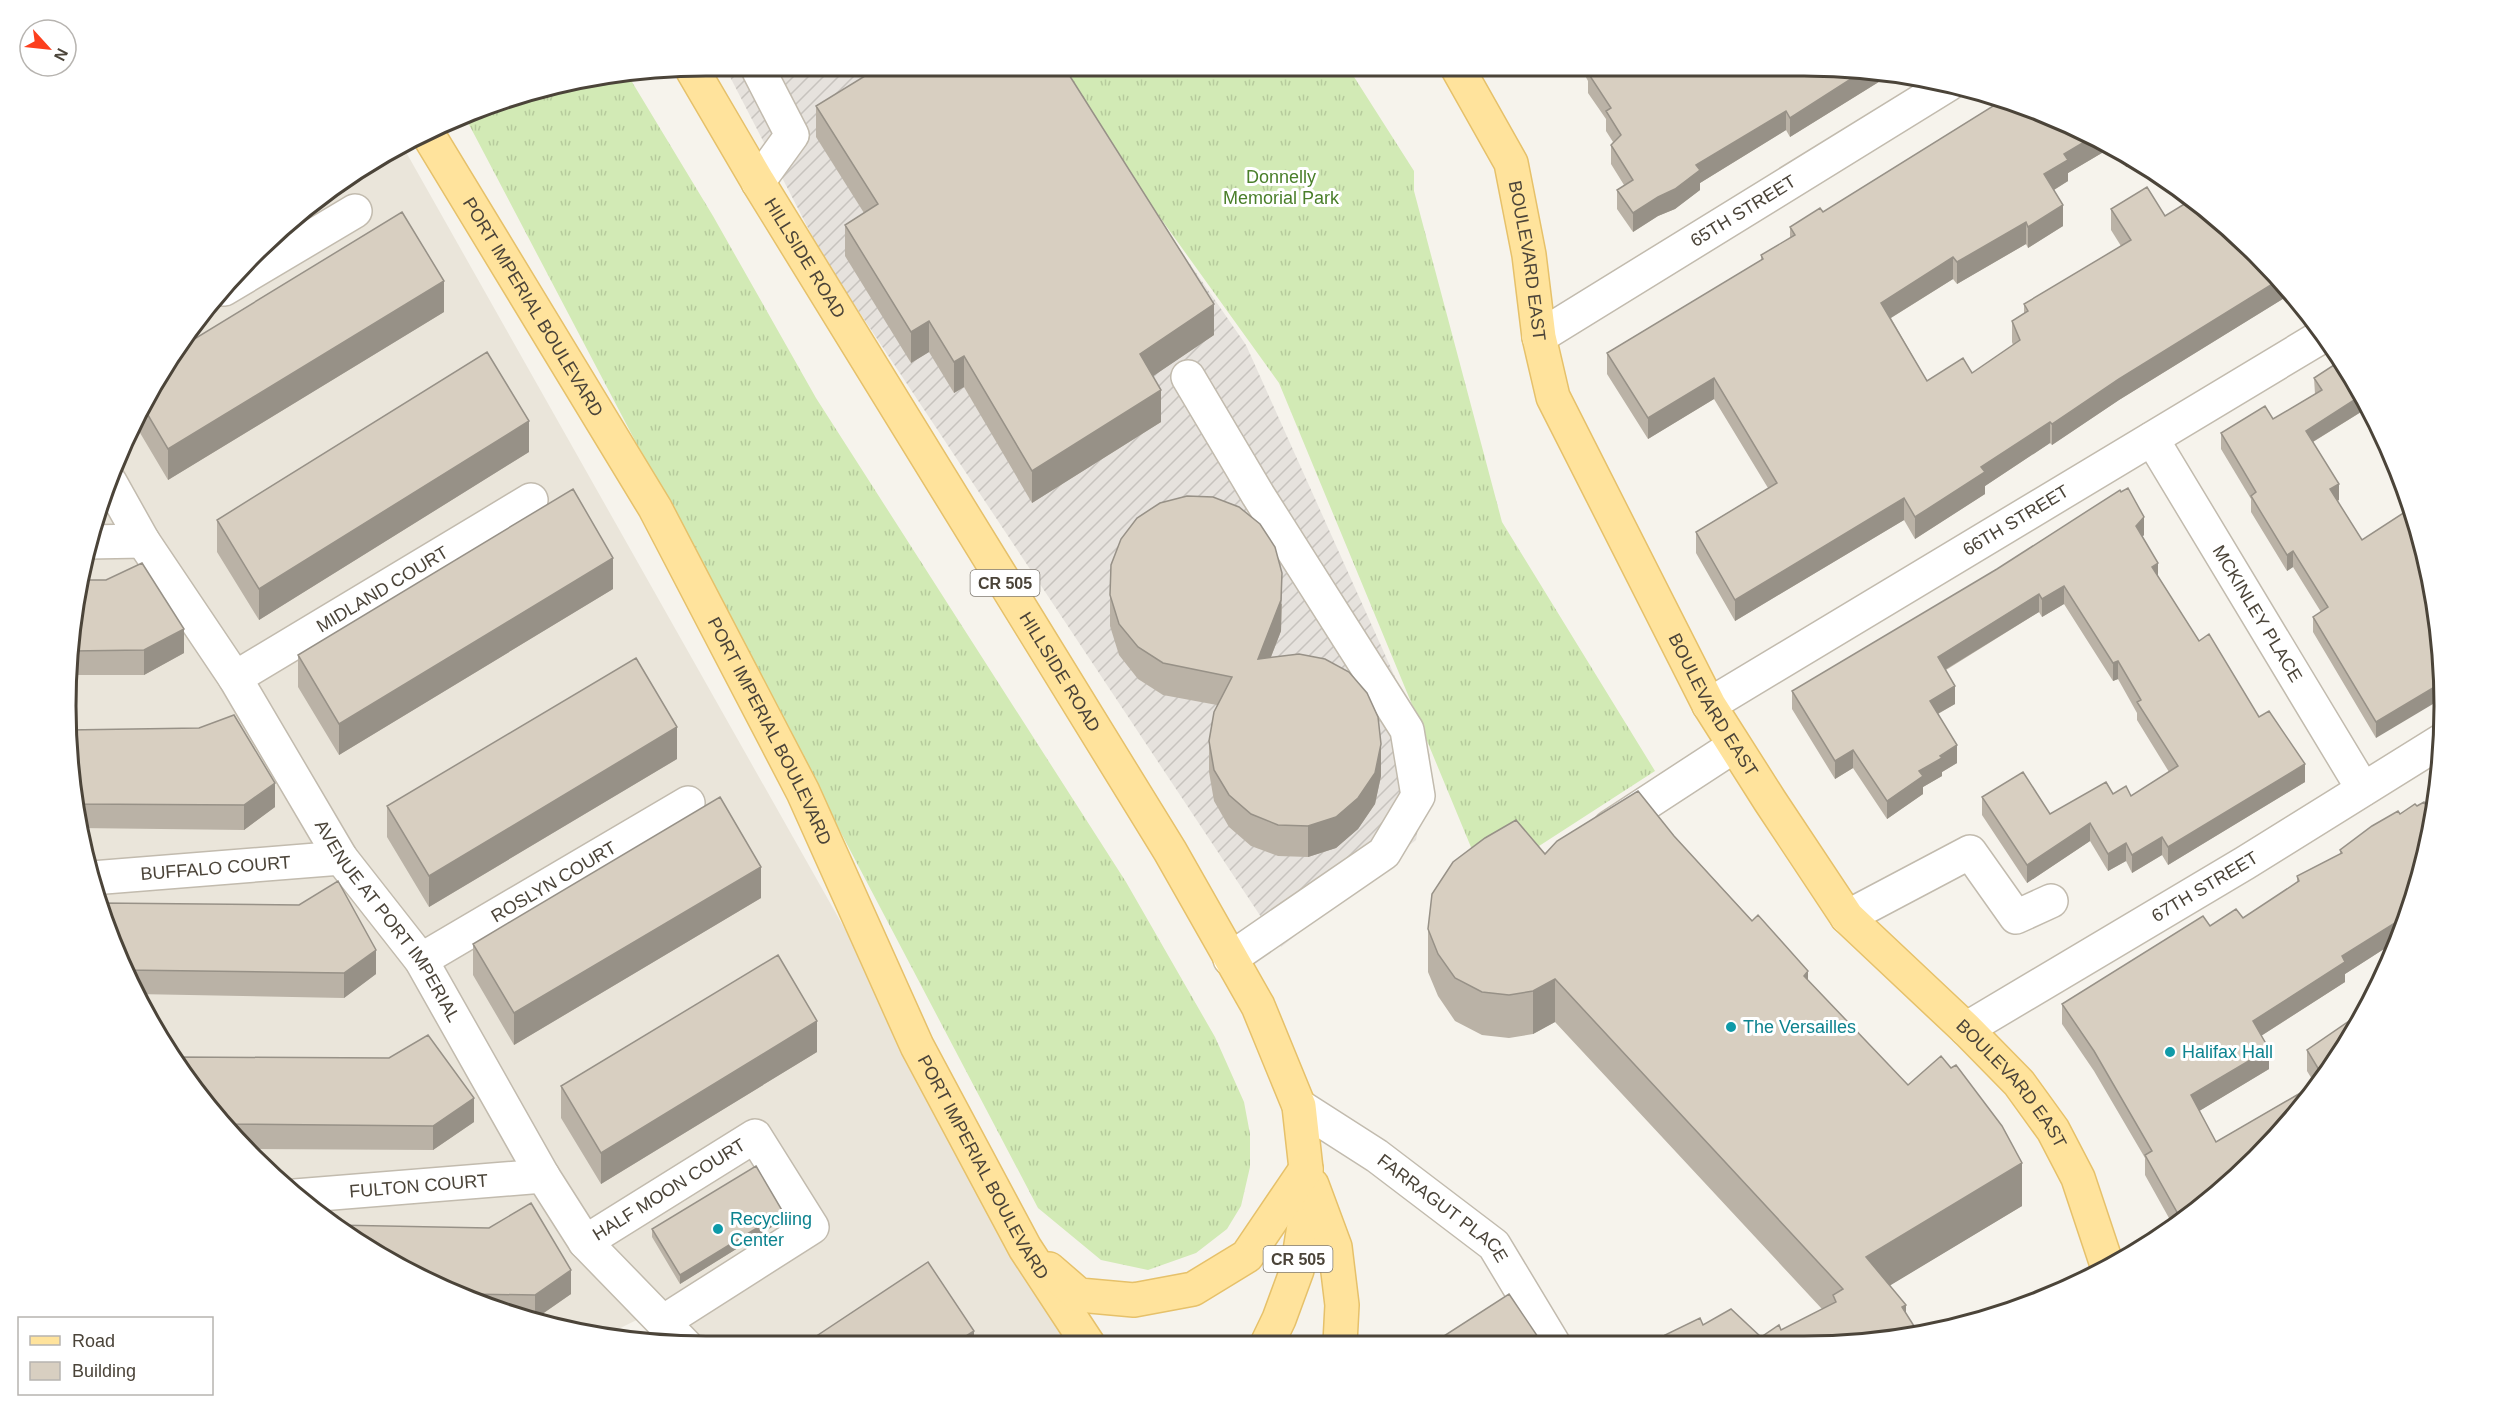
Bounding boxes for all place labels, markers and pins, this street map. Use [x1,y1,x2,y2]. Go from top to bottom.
place label: The Versailles [1743,1017,1856,1037]
marker: The Versailles [1724,1020,1738,1034]
place label: Halifax Hall [2182,1042,2273,1062]
marker: Halifax Hall [2163,1045,2177,1059]
place label: Recycliing Center [730,1209,812,1250]
marker: Recycliing Center [711,1222,725,1236]

